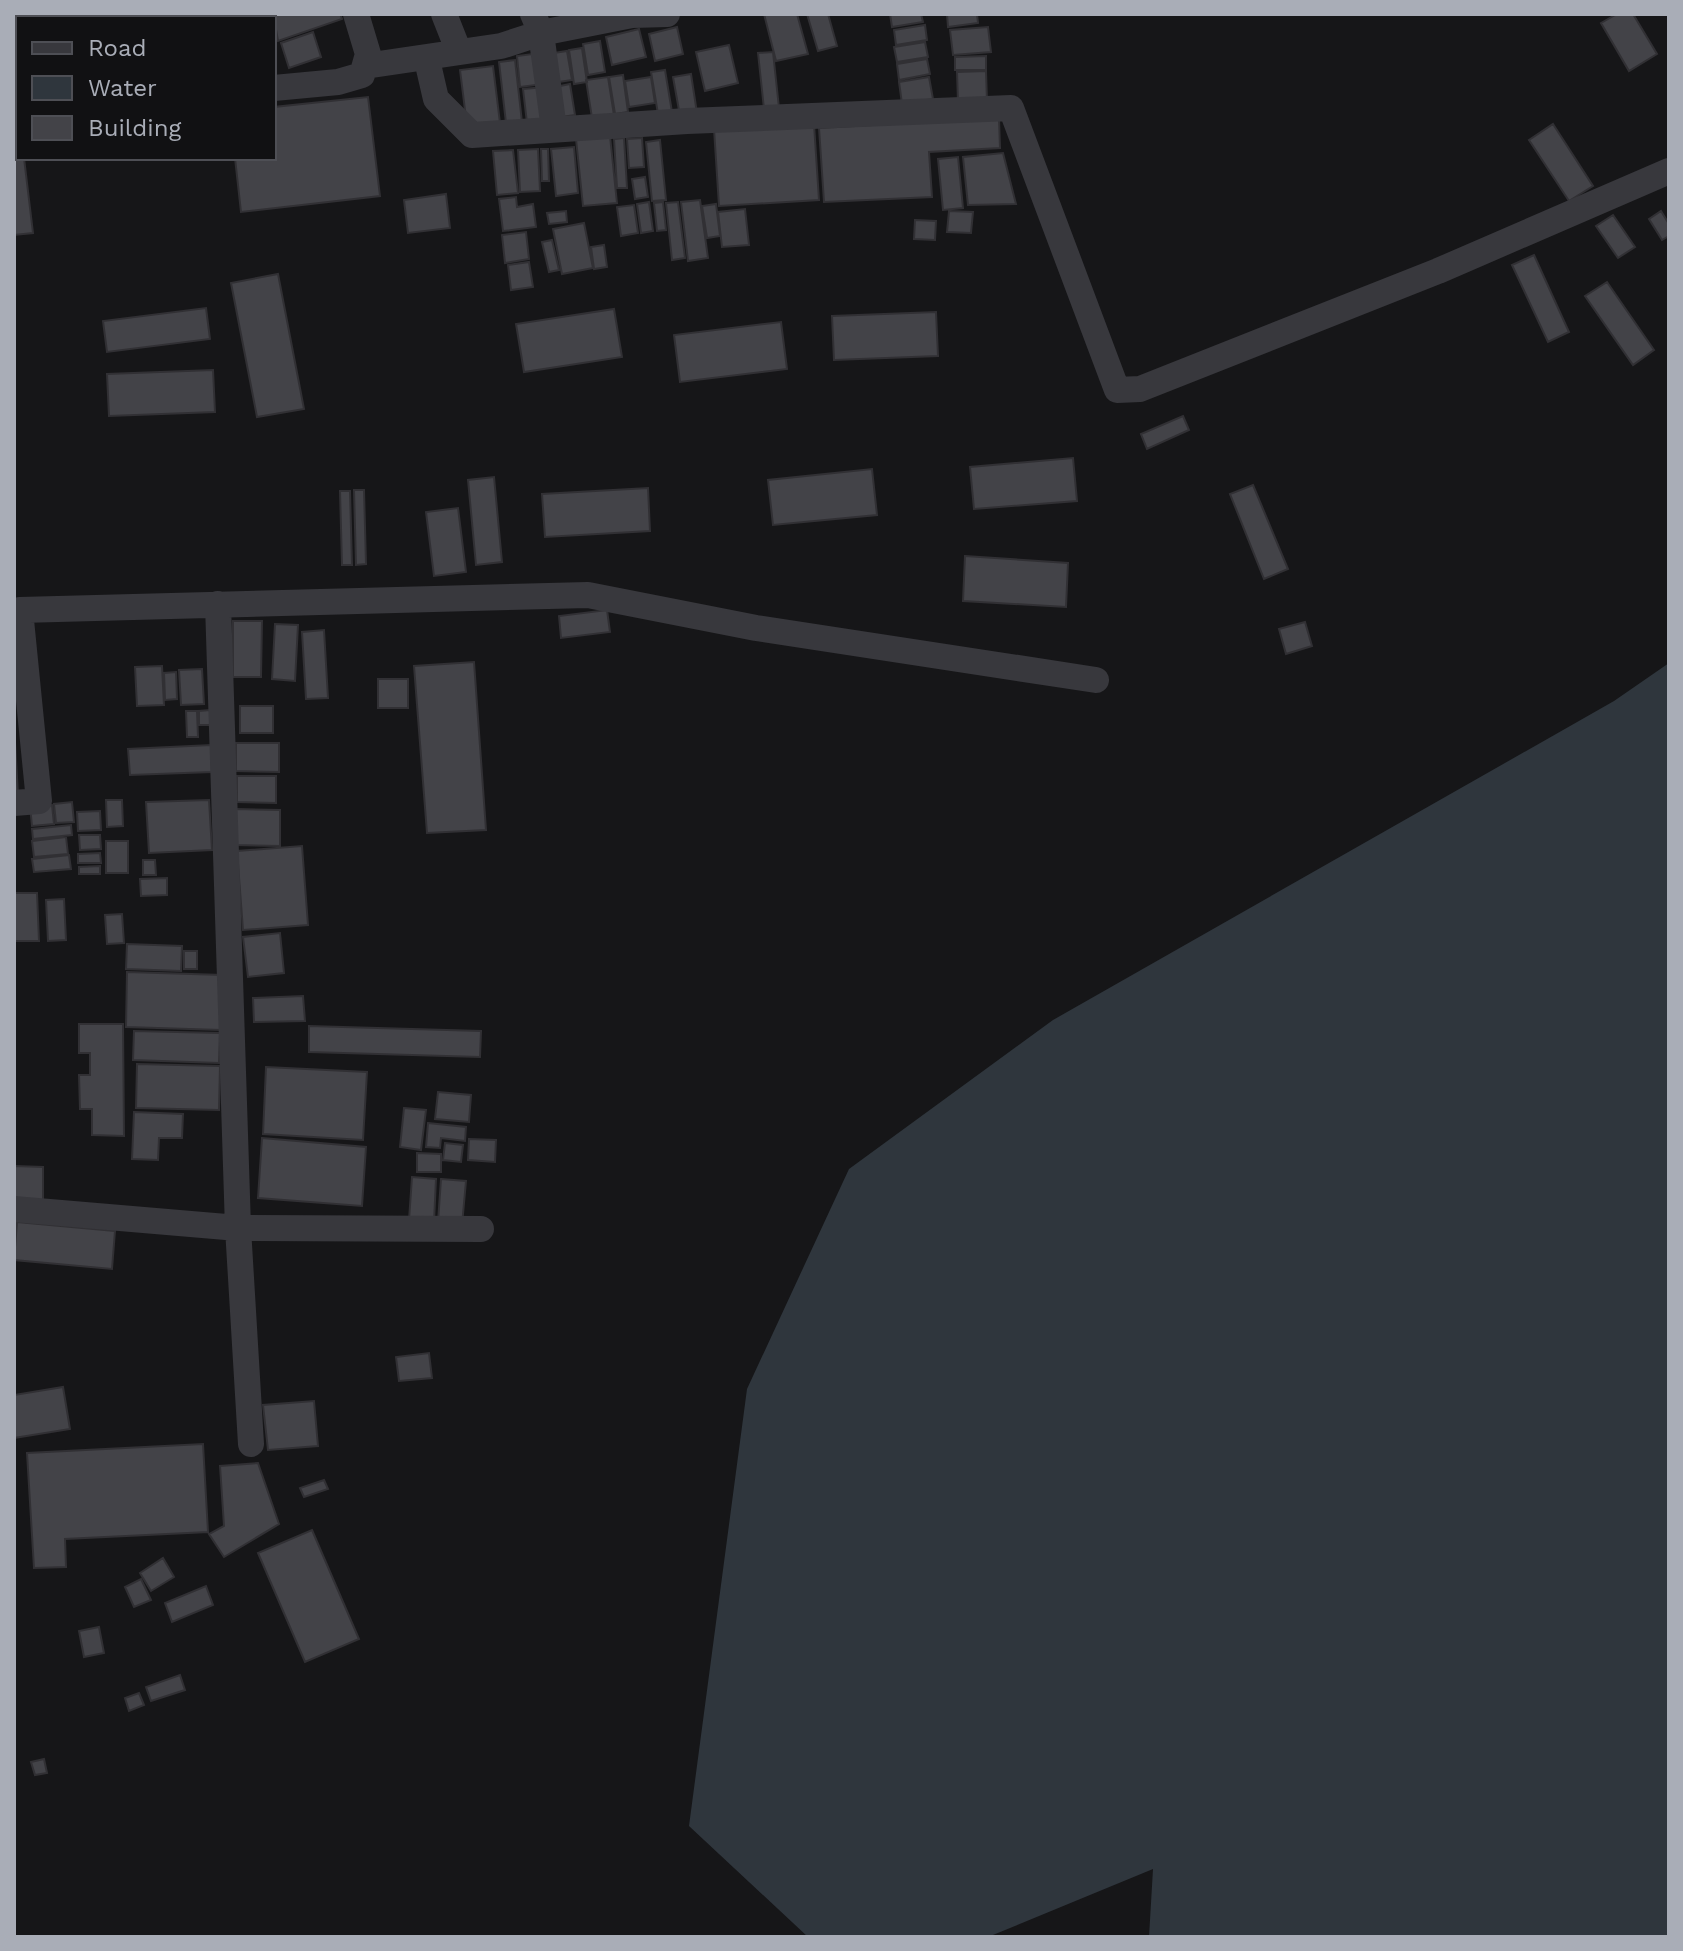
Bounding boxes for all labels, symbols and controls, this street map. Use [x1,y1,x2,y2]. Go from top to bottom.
legend [16,16,276,160]
text: Road [88,34,147,62]
text: Water [88,74,157,102]
text: Building [88,114,181,142]

